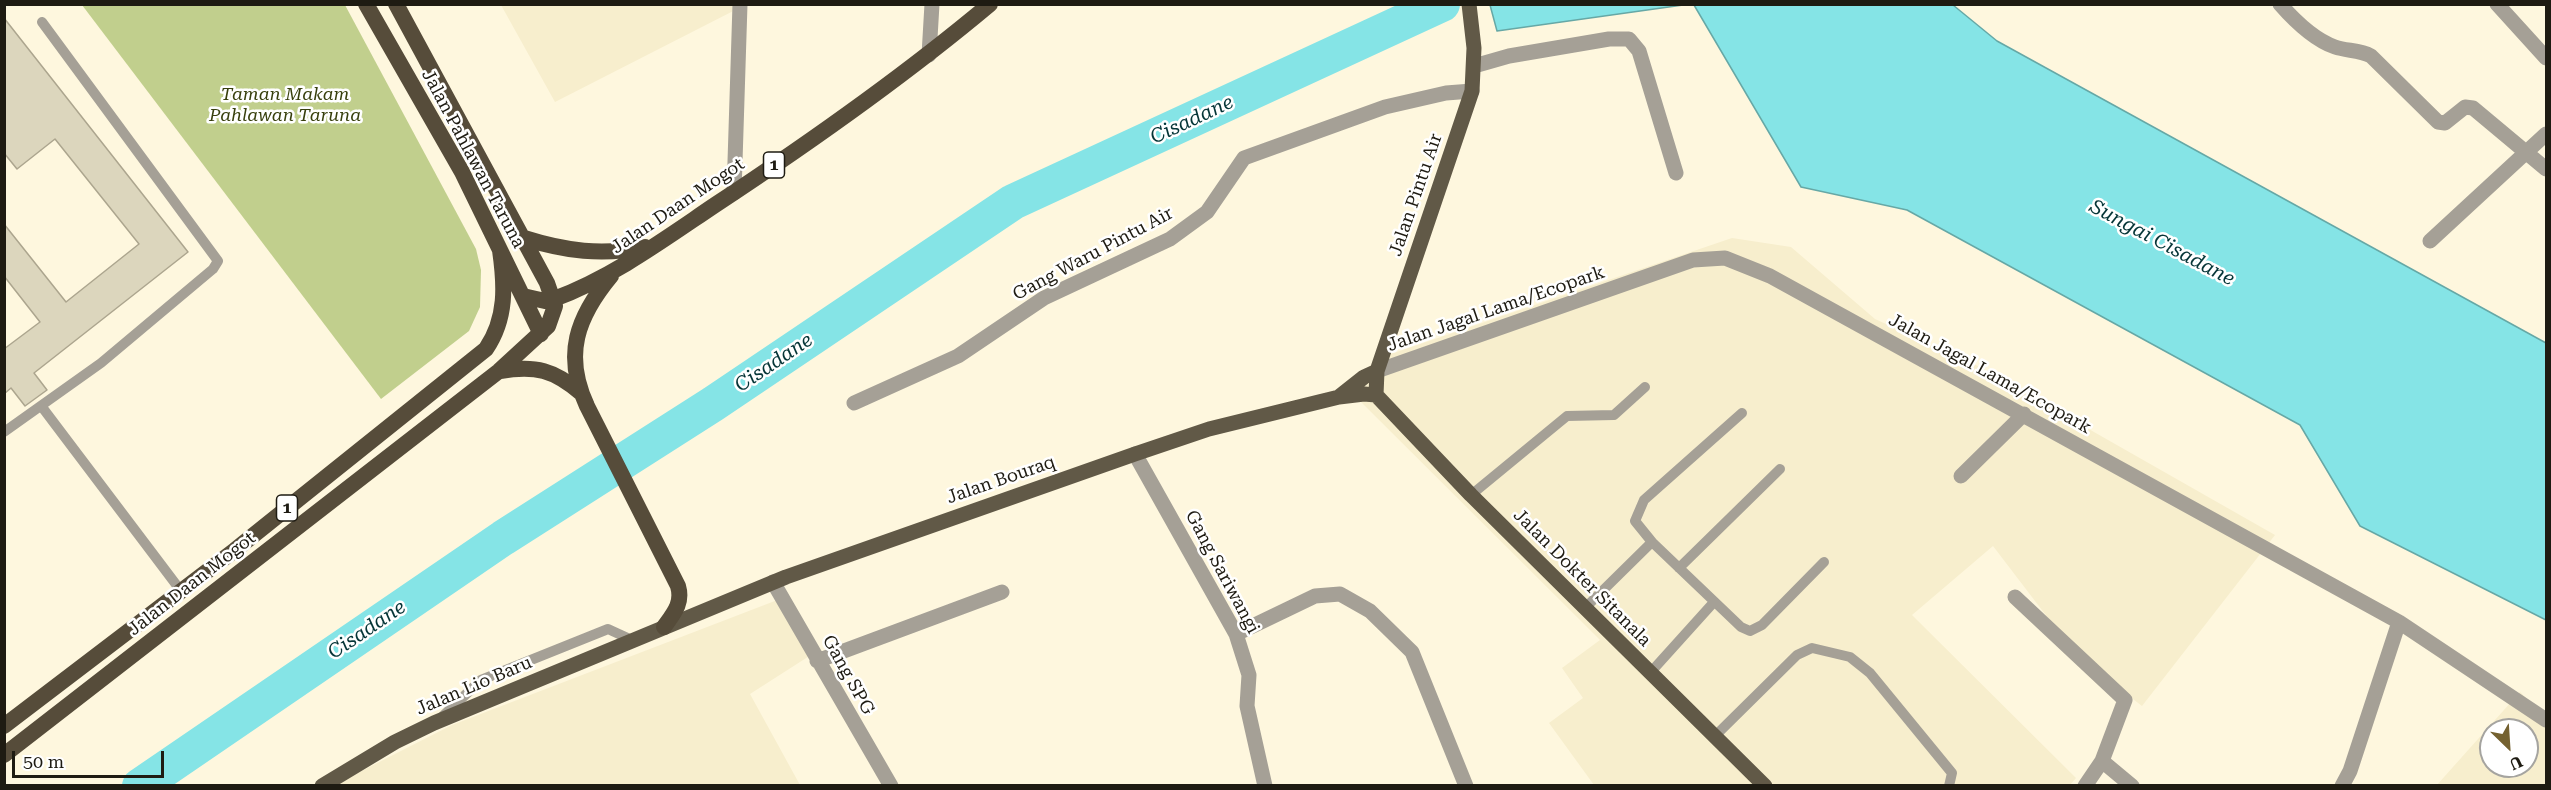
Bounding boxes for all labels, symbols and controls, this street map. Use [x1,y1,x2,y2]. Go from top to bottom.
street label: Jalan Pahlawan Taruna [417,66,529,252]
park label: Taman Makam Pahlawan Taruna [209,84,361,127]
water label: Cisadane [1147,90,1237,150]
street label: Jalan Pintu Air [1385,131,1447,259]
road number: 1 [764,152,784,178]
street label: Jalan Daan Mogot [607,153,749,259]
water label: Sungai Cisadane [2085,195,2239,291]
street label: Gang Waru Pintu Air [1009,203,1177,305]
street label: Jalan Jagal Lama/Ecopark [1384,262,1608,356]
street label: Jalan Jagal Lama/Ecopark [1885,309,2095,439]
water label: Cisadane [731,328,817,398]
street label: Jalan Bouraq [944,451,1058,509]
road number: 1 [276,495,298,521]
street label: Jalan Dokter Sitanala [1509,505,1655,651]
street label: Gang Sariwangi [1180,507,1264,637]
street label: Jalan Daan Mogot [124,528,260,640]
water label: Cisadane [324,595,410,665]
street label: Gang SPG [817,631,879,719]
street label: Jalan Lio Baru [413,652,535,720]
north arrow [2479,718,2539,778]
scale bar [15,739,166,777]
text: 50 m [23,751,64,772]
text: U [2506,752,2526,774]

